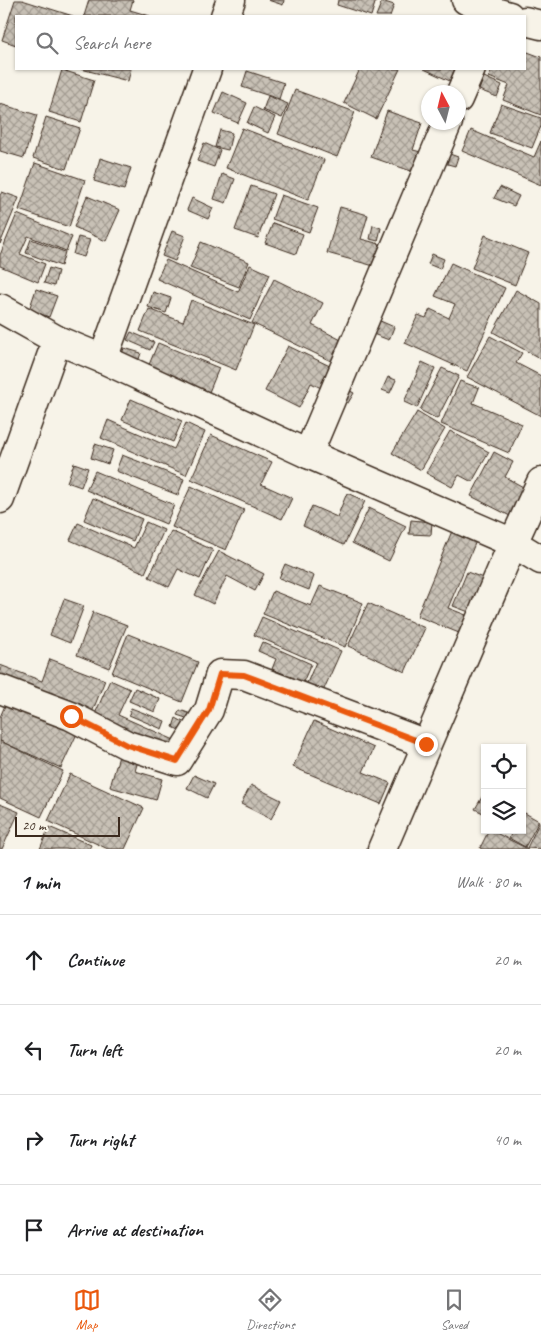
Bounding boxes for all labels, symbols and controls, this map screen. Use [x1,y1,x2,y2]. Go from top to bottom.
search box [15,15,526,70]
icon: search [33,29,61,57]
text: Search here [73,31,150,55]
north arrow [421,85,466,130]
route start [60,705,83,728]
route end [415,733,438,756]
map controls [481,744,526,834]
button: locate [481,744,526,789]
button: layers [481,789,526,834]
scale bar [15,814,120,837]
text: 20 m [22,817,46,834]
text: 1 min [20,869,60,895]
text: Walk · 80 m [456,872,521,892]
icon: ahead [20,946,48,974]
text: Continue [67,948,124,972]
text: 20 m [494,950,521,970]
icon: left [20,1036,48,1064]
text: Turn left [67,1038,122,1062]
text: 20 m [494,1040,521,1060]
icon: right [20,1126,48,1154]
text: Turn right [67,1128,134,1152]
text: 40 m [494,1130,521,1150]
icon: arrive [20,1216,48,1244]
text: Arrive at destination [67,1218,203,1242]
tab: Map [73,1286,101,1333]
tab: Directions [246,1286,295,1333]
tab: Saved [440,1286,468,1333]

